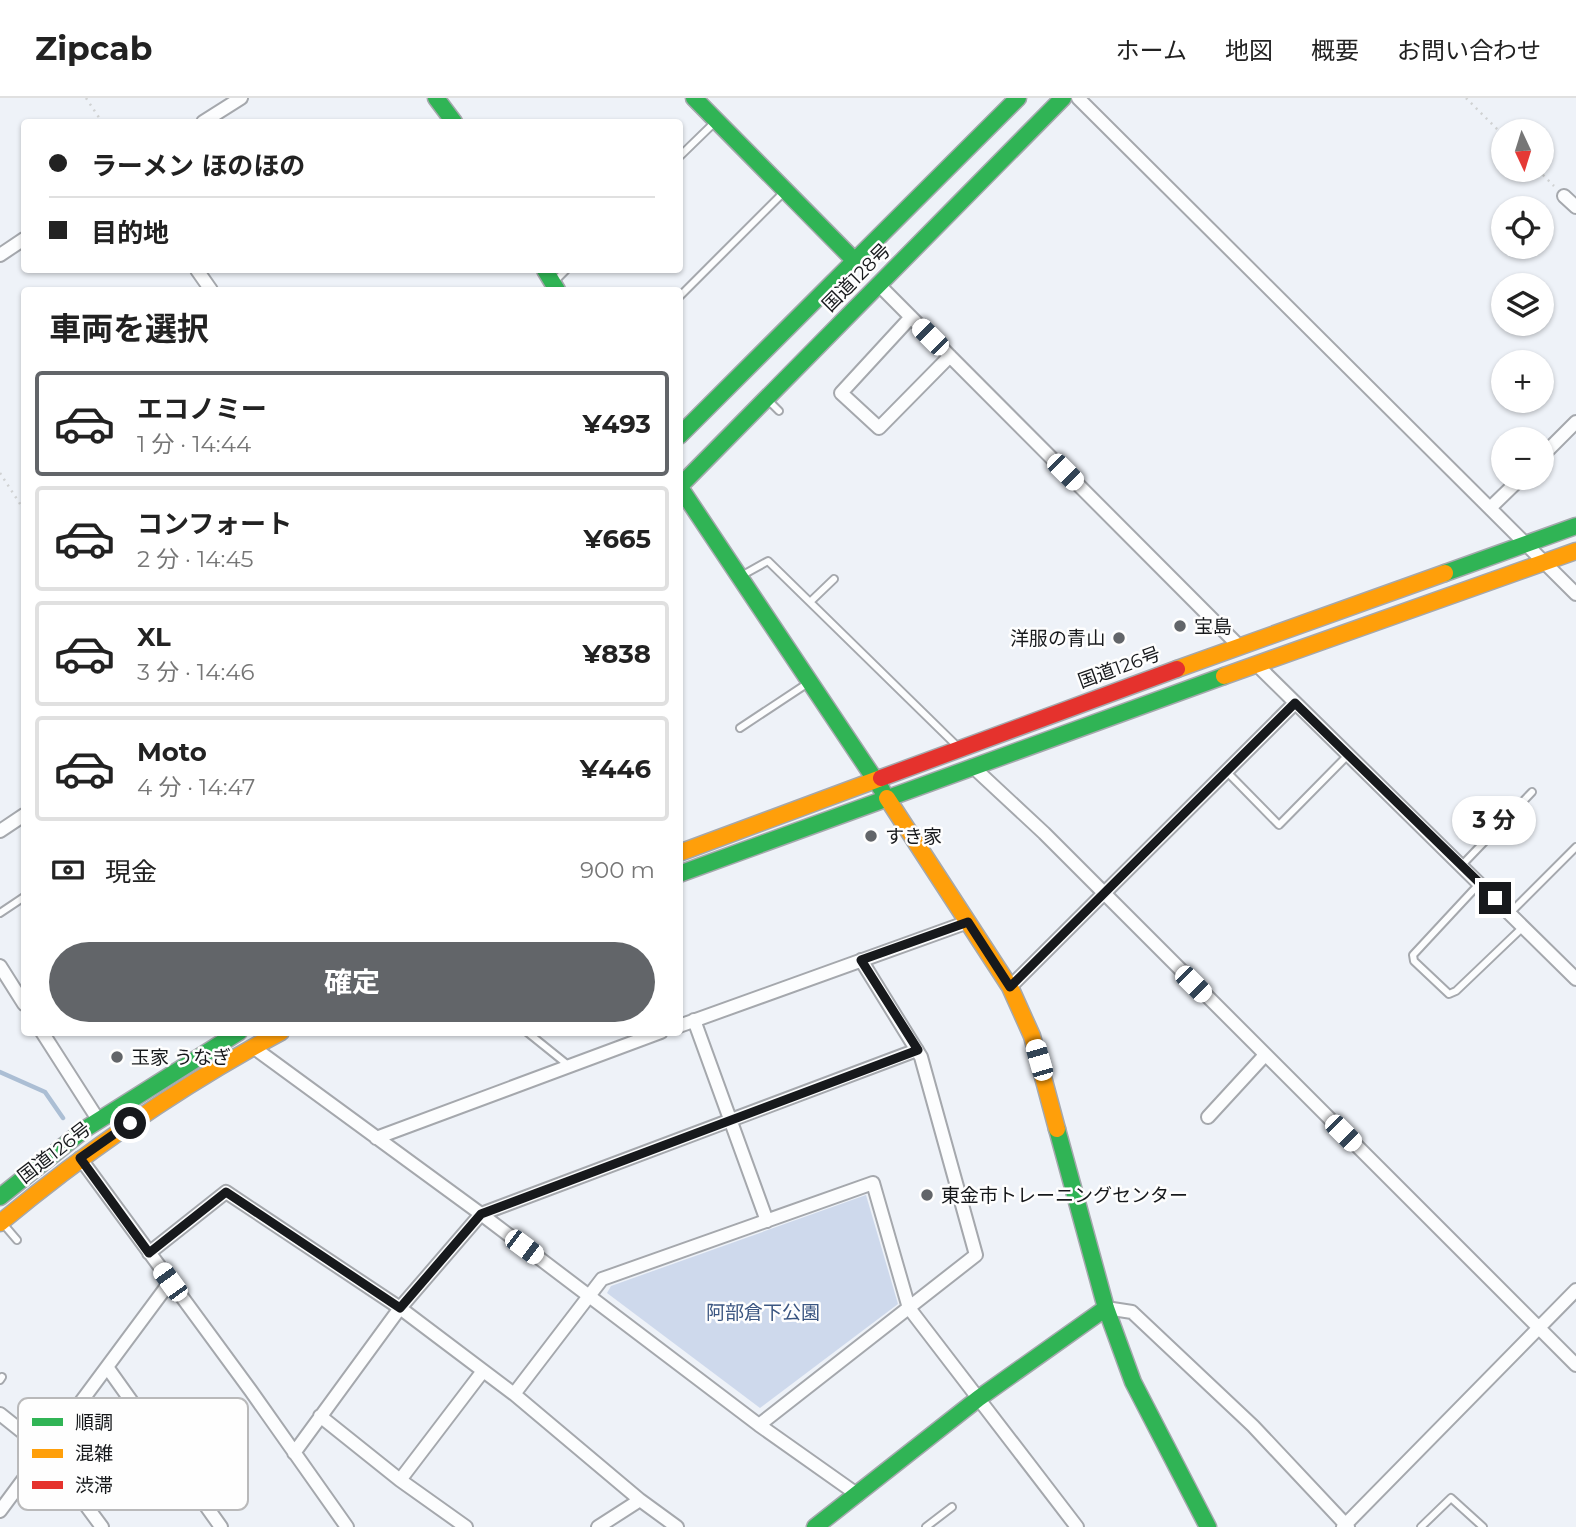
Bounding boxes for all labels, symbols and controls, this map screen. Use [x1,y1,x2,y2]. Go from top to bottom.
text: Zipcab [35,28,152,68]
text: ホーム [1116,36,1187,65]
text: 地図 [1225,36,1273,65]
text: 概要 [1311,36,1359,65]
text: お問い合わせ [1397,36,1541,65]
north arrow [1491,119,1554,182]
map controls [1491,119,1554,490]
text: ラーメン ほのほの [91,150,305,182]
button: locate [1491,196,1554,259]
text: 目的地 [91,217,169,249]
street label: 国道128号 [818,239,895,316]
button: layers [1491,273,1554,336]
text: 車両を選択 [49,309,209,348]
car [908,315,953,359]
button: + [1491,350,1554,413]
icon: car [53,392,116,455]
text: エコノミー [137,393,267,425]
text: ¥493 [583,408,651,440]
button: − [1491,427,1554,490]
text: 1 分 · 14:44 [137,430,251,458]
car [1043,450,1088,494]
icon: car [53,507,116,570]
text: コンフォート [137,508,292,540]
text: ¥665 [584,523,651,555]
text: 2 分 · 14:45 [137,545,254,573]
place label: 宝島 [1194,615,1232,638]
marker: 宝島 [1172,618,1188,634]
text: XL [137,621,171,653]
icon: car [53,622,116,685]
place label: 洋服の青山 [1010,627,1105,650]
marker: 洋服の青山 [1111,630,1127,646]
text: ¥838 [582,638,651,670]
street label: 国道126号 [1075,642,1164,693]
text: 3 分 · 14:46 [137,658,255,686]
text: Moto [137,736,207,768]
icon: car [53,737,116,800]
text: ¥446 [580,753,651,785]
text: 4 分 · 14:47 [137,773,255,801]
callout: 3 分 [1453,796,1537,846]
text: 3 分 [1472,806,1516,834]
place label: すき家 [885,825,942,848]
marker: すき家 [863,828,879,844]
icon: cash [49,851,87,889]
text: 現金 [105,856,157,888]
text: 900 m [580,856,655,884]
route end [1479,882,1511,914]
button: 確定 [49,942,655,1022]
car [1171,962,1216,1006]
car [1024,1037,1055,1083]
place label: 玉家 うなぎ [131,1046,231,1069]
marker: 玉家 うなぎ [109,1049,125,1065]
route start [114,1107,146,1139]
car [1321,1111,1366,1155]
street label: 国道126号 [13,1117,95,1188]
place label: 東金市トレーニングセンター [941,1184,1188,1207]
marker: 東金市トレーニングセンター [919,1187,935,1203]
car [501,1226,548,1268]
car [150,1259,191,1305]
park label: 阿部倉下公園 [706,1301,820,1324]
legend [18,1398,248,1510]
text: 順調 [75,1411,113,1434]
text: 混雑 [75,1442,113,1465]
text: 渋滞 [75,1474,113,1497]

